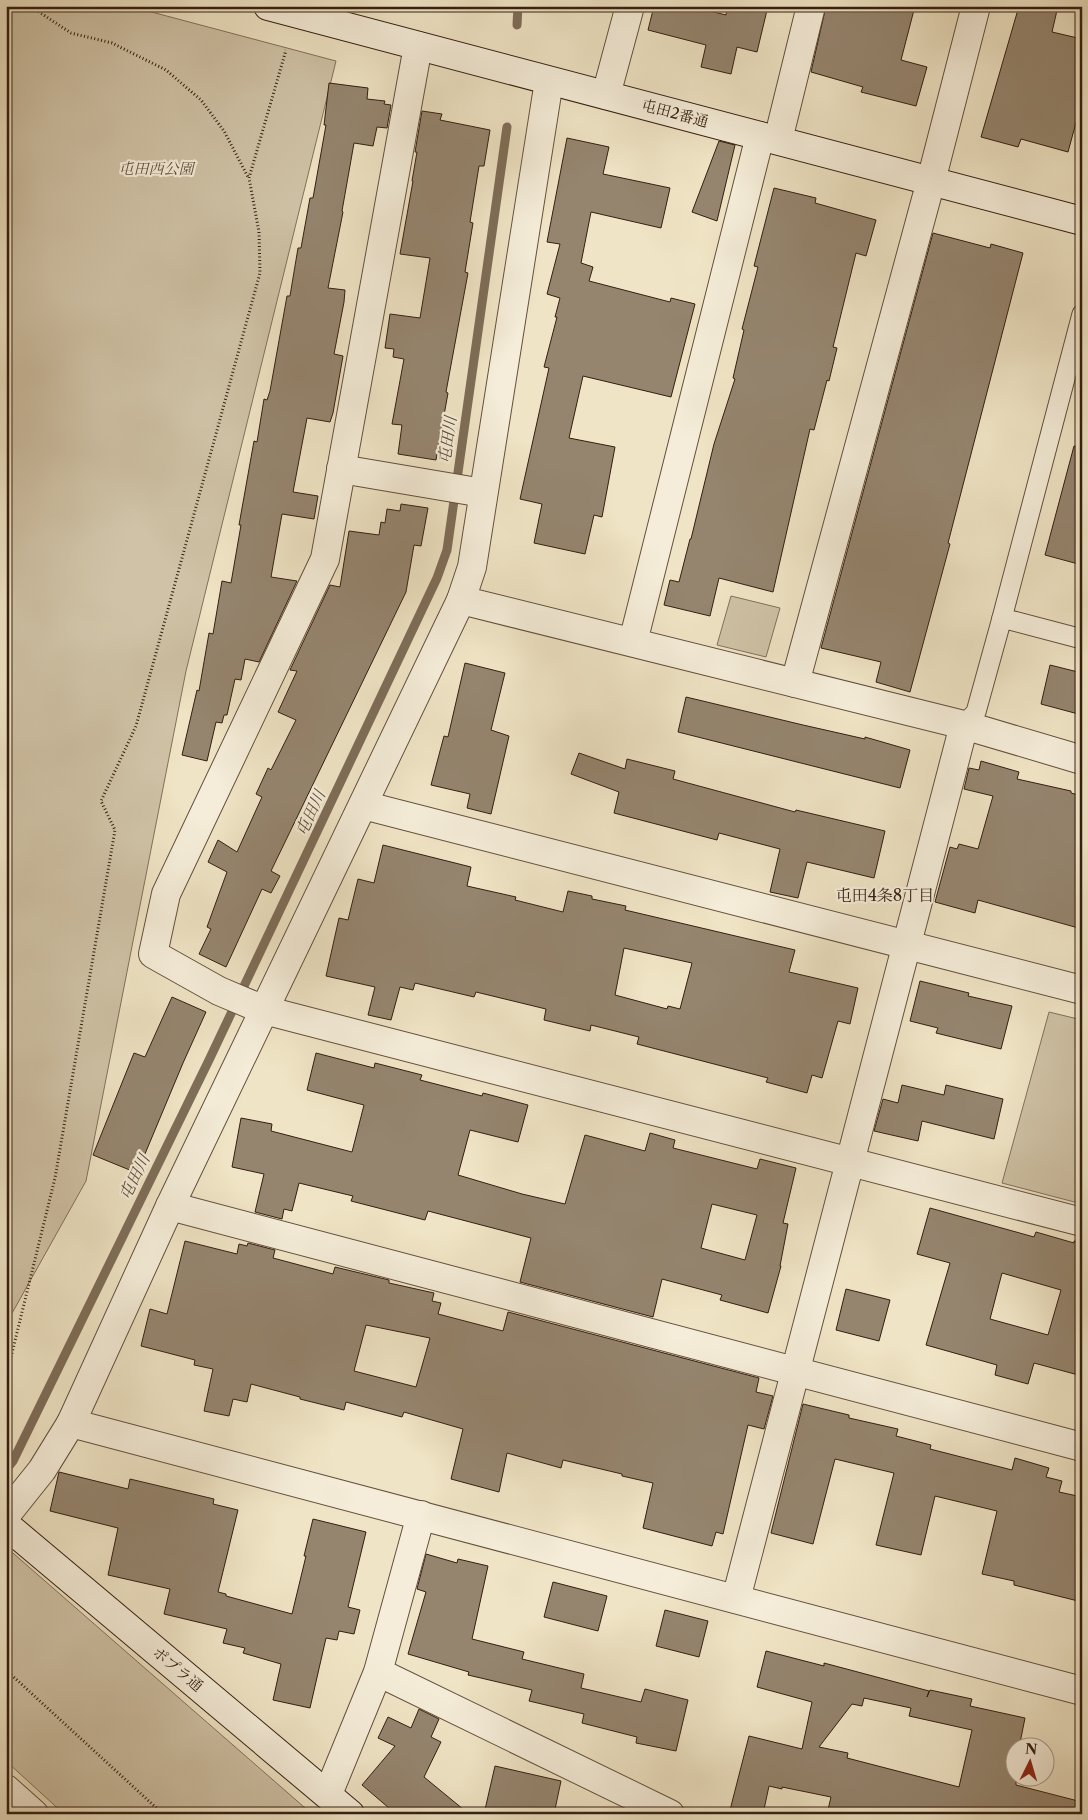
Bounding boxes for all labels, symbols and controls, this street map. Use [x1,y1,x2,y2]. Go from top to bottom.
street label: 屯田2番通 [639,95,711,131]
park label: 屯田西公園 [118,159,196,178]
water label: 屯田川 [434,413,461,465]
water label: 屯田川 [291,785,330,839]
district label: 屯田4条8丁目 [836,885,934,905]
water label: 屯田川 [114,1149,154,1203]
street label: ポプラ通 [149,1642,207,1696]
north arrow [1006,1738,1056,1788]
text: N [1024,1740,1038,1759]

